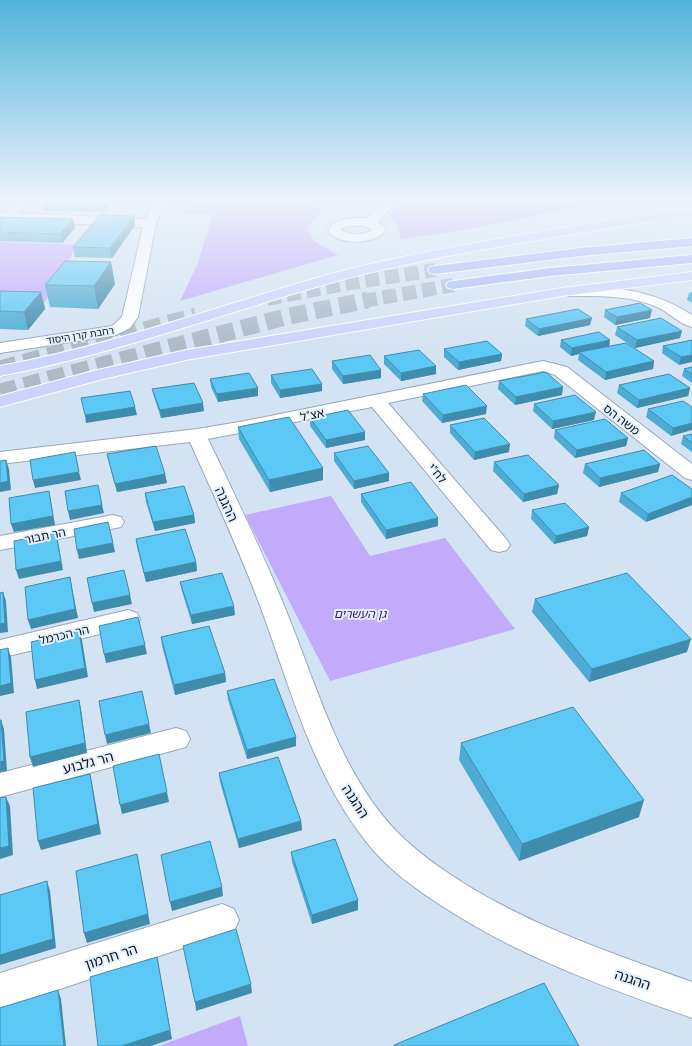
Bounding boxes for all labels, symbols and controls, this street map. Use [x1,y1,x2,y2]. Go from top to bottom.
street label: רחבת קרן היסוד [45,323,115,347]
street label: משה הס [600,400,644,438]
street label: אצ"ל [299,404,326,424]
street label: לח"י [425,460,451,486]
street label: ההגנה [211,483,243,525]
street label: הר תבור [23,523,67,547]
park label: גן העשרים [334,605,388,621]
street label: הר הכרמל [37,620,91,648]
street label: הר גלבוע [60,746,116,778]
street label: ההגנה [338,780,374,822]
street label: הר חרמון [82,939,140,973]
street label: ההגנה [612,964,654,994]

